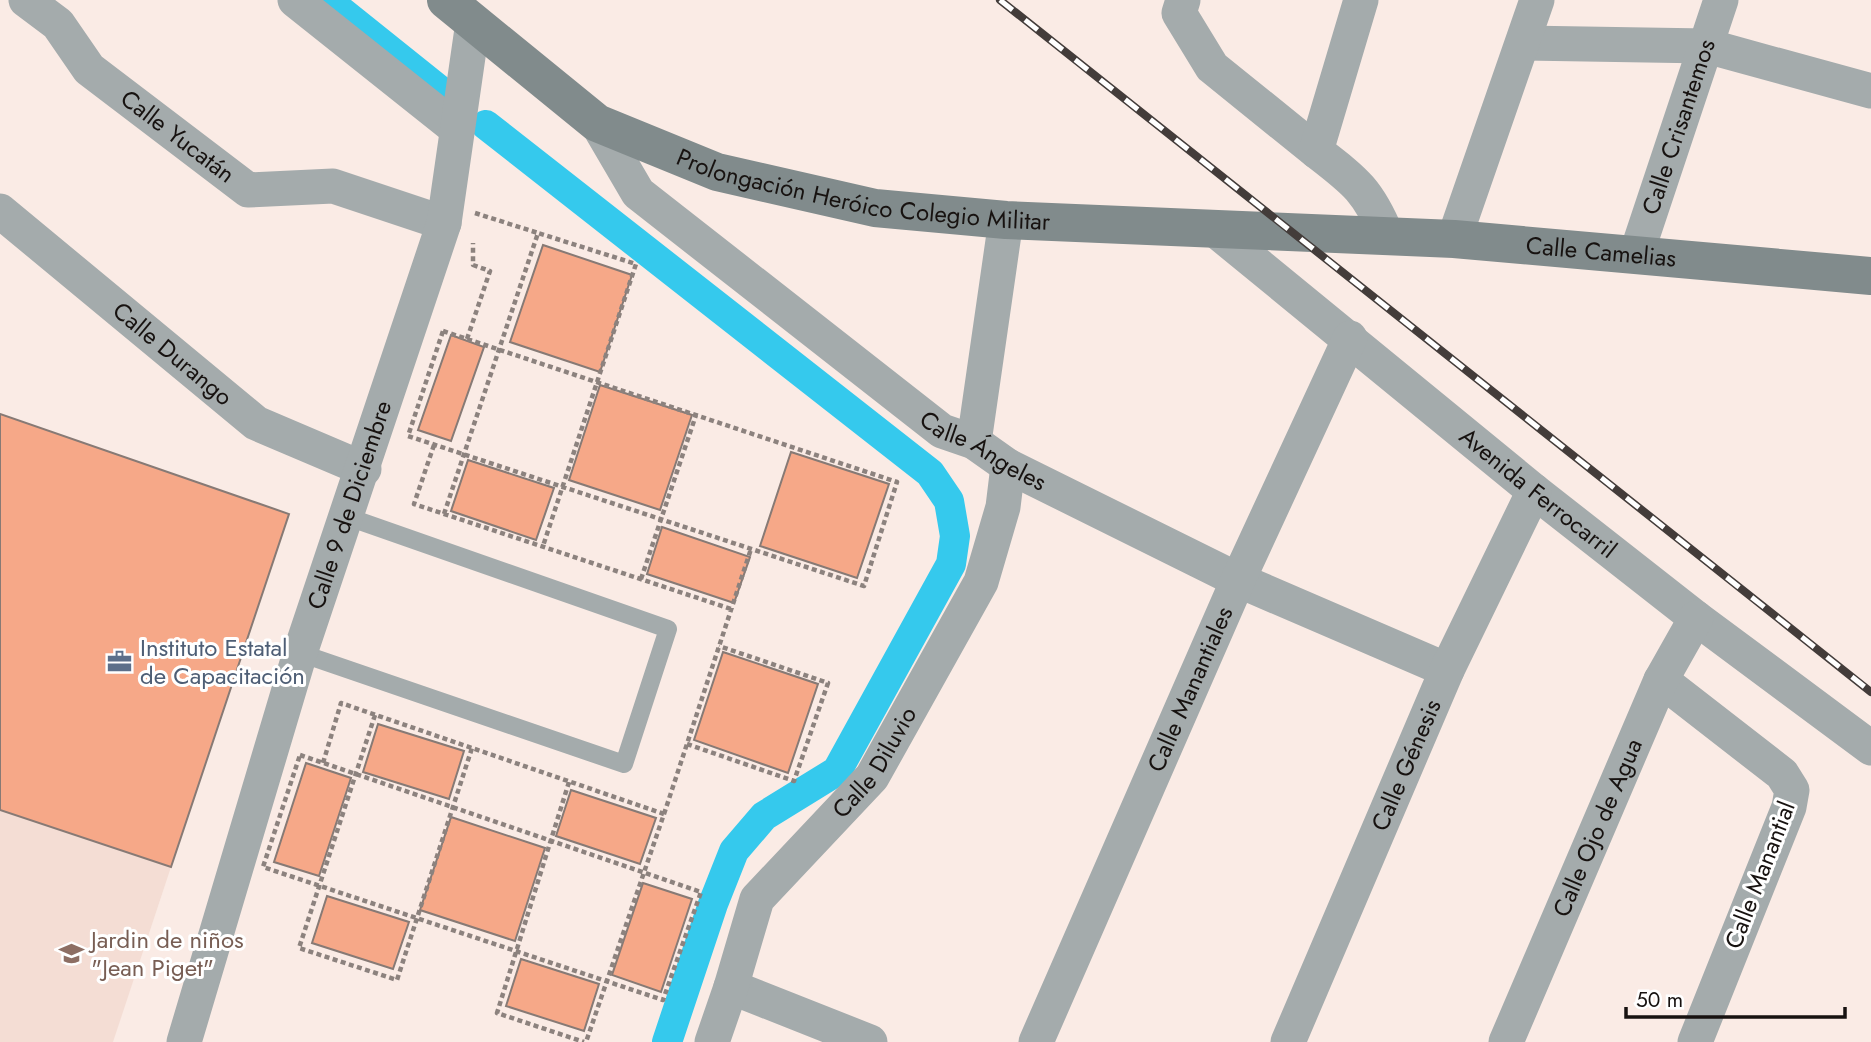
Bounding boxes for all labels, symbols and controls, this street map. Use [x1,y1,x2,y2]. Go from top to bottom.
street label: Calle Crisantemos [1633,34,1724,219]
street label: Calle Yucatán [113,81,243,191]
street label: Prolongación Heróico Colegio Militar [671,139,1052,239]
street label: Calle Camelias [1524,227,1678,276]
street label: Calle Durango [105,293,241,414]
street label: Calle 9 de Diciembre [298,396,400,614]
street label: Calle Ángeles [912,402,1052,499]
street label: Avenida Ferrocarril [1452,419,1624,567]
street label: Calle Manantiales [1138,601,1241,777]
place label: Instituto Estatal de Capacitación [140,630,305,693]
office icon: Instituto Estatal de Capacitación [106,648,134,676]
street label: Calle Génesis [1362,694,1449,836]
street label: Calle Diluvio [824,700,925,826]
street label: Calle Ojo de Agua [1544,733,1651,922]
street label: Calle Manantial [1715,796,1804,954]
place label: Jardin de niños "Jean Piget" [88,922,244,985]
school or university icon: Jardin de niños "Jean Piget" [57,940,85,968]
scale bar [1626,976,1845,1020]
text: 50 m [1636,985,1683,1015]

